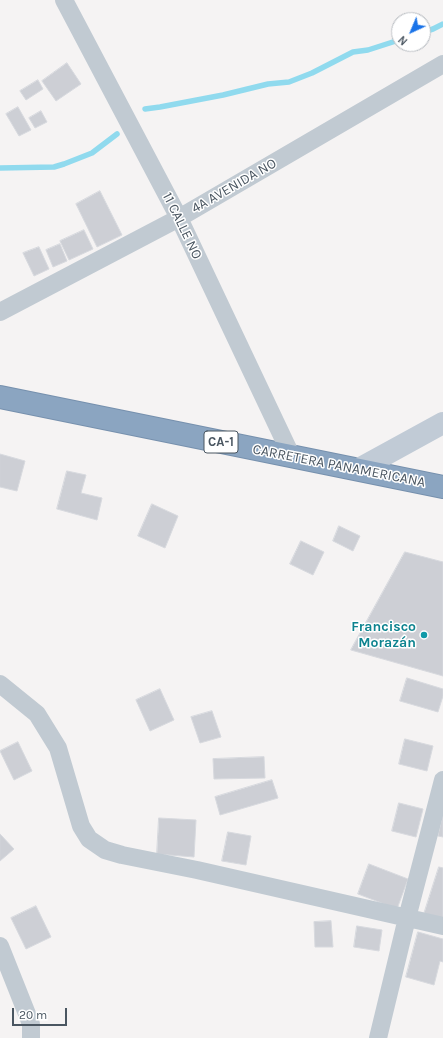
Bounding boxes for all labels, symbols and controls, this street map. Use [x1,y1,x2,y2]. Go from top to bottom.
north arrow [391,12,431,52]
text: N [396,33,410,48]
street label: 4A AVENIDA NO [189,155,279,217]
street label: 11 CALLE NO [159,190,205,262]
road number: CA-1 [204,431,238,453]
street label: CARRETERA PANAMERICANA [251,441,427,491]
place label: Francisco Morazán [351,619,416,652]
marker: Francisco Morazán [419,630,429,640]
scale bar [14,1000,69,1026]
text: 20 m [19,1008,47,1022]

